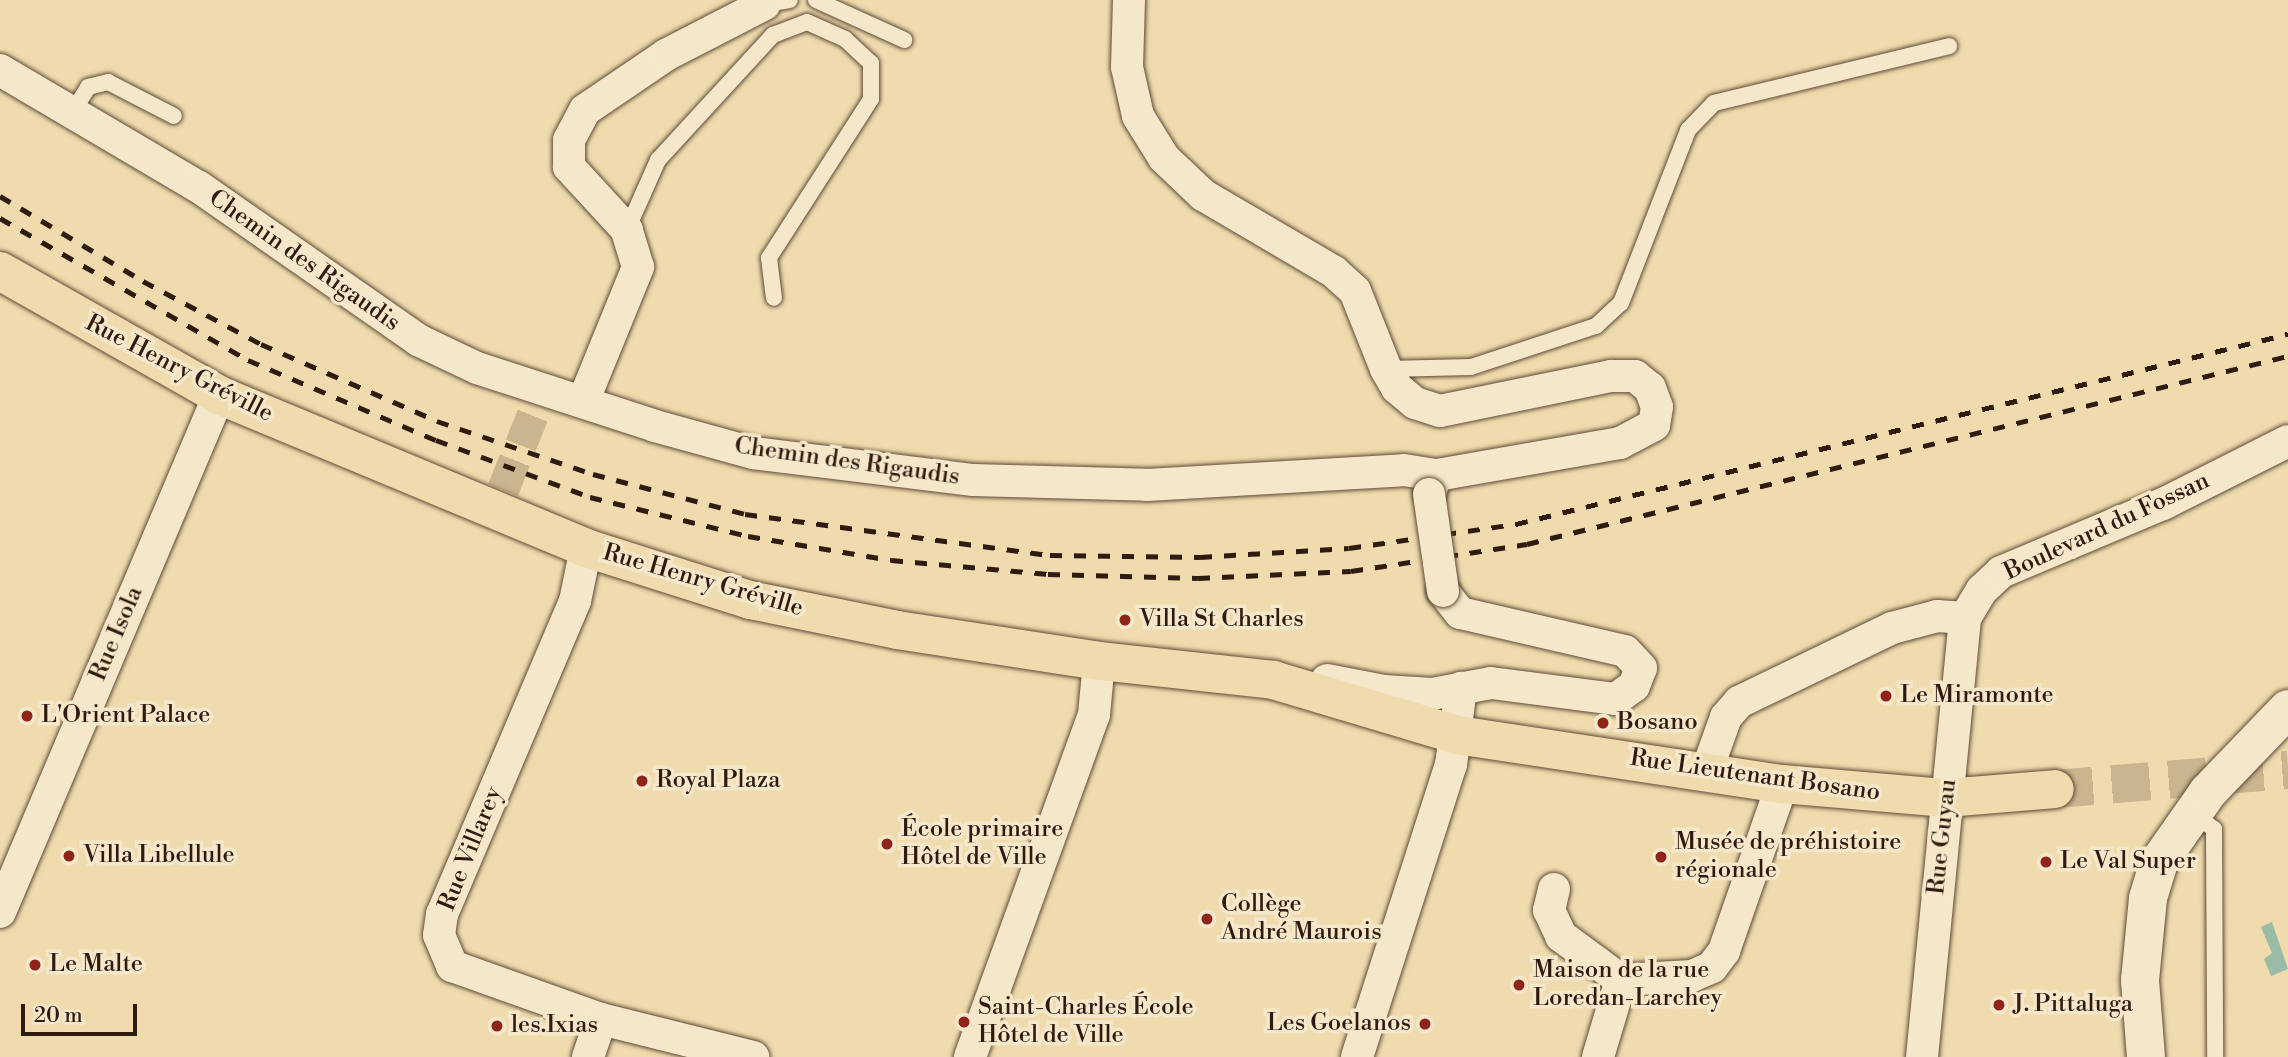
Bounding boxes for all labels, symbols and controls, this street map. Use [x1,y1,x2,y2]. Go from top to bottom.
street label: Chemin des Rigaudis [203,184,405,338]
street label: Rue Henry Gréville [80,309,278,429]
street label: Chemin des Rigaudis [733,432,961,492]
street label: Boulevard du Fossan [2000,467,2214,587]
street label: Rue Henry Gréville [600,539,806,623]
street label: Rue Isola [84,582,150,686]
place label: Villa St Charles [1139,606,1304,634]
marker: Villa St Charles [1117,612,1133,628]
place label: Le Miramonte [1900,682,2054,710]
marker: Le Miramonte [1878,688,1894,704]
place label: L'Orient Palace [41,702,210,730]
marker: L'Orient Palace [19,708,35,724]
place label: Bosano [1617,709,1698,737]
marker: Bosano [1595,715,1611,731]
street label: Rue Lieutenant Bosano [1628,744,1882,808]
place label: Royal Plaza [656,767,780,795]
marker: Royal Plaza [634,773,650,789]
street label: Rue Guyau [1923,778,1963,896]
street label: Rue Villarey [433,783,509,915]
place label: École primaire Hôtel de Ville [901,816,1063,872]
place label: Musée de préhistoire régionale [1675,829,1901,885]
marker: École primaire Hôtel de Ville [879,836,895,852]
place label: Villa Libellule [83,842,235,870]
marker: Villa Libellule [61,848,77,864]
place label: Le Val Super [2060,848,2196,876]
marker: Musée de préhistoire régionale [1653,849,1669,865]
marker: Le Val Super [2038,854,2054,870]
place label: Collège André Maurois [1221,891,1382,947]
marker: Collège André Maurois [1199,911,1215,927]
place label: Le Malte [49,951,143,979]
marker: Le Malte [27,957,43,973]
place label: Maison de la rue Loredan-Larchey [1533,957,1722,1013]
marker: Maison de la rue Loredan-Larchey [1511,977,1527,993]
scale bar [24,990,140,1034]
place label: J. Pittaluga [2013,991,2133,1019]
place label: Saint-Charles École Hôtel de Ville [978,994,1194,1050]
marker: J. Pittaluga [1991,997,2007,1013]
text: 20 m [34,1003,83,1029]
place label: Les Goelanos [1267,1010,1411,1038]
place label: les.Ixias [511,1012,598,1040]
marker: Saint-Charles École Hôtel de Ville [956,1014,972,1030]
marker: Les Goelanos [1417,1016,1433,1032]
marker: les.Ixias [489,1018,505,1034]

